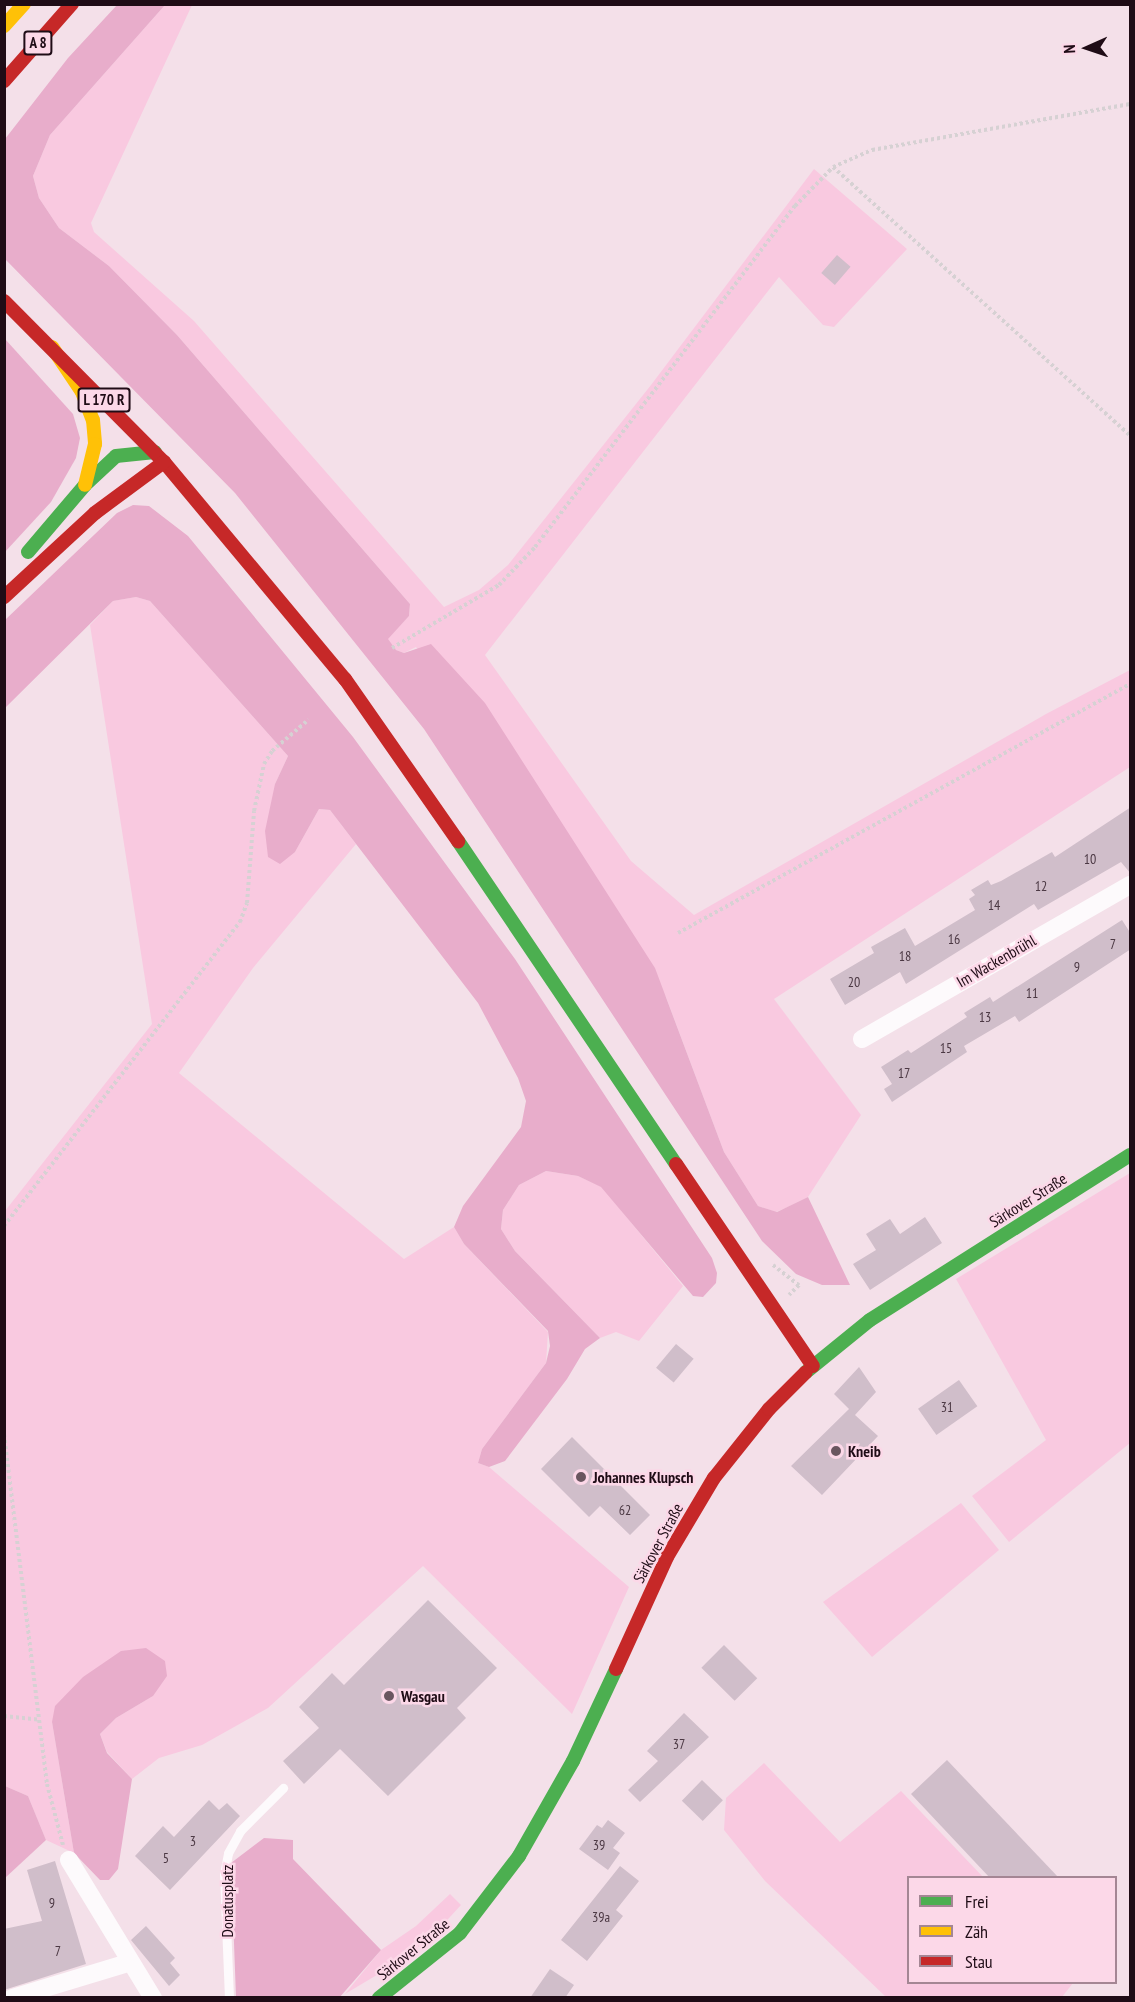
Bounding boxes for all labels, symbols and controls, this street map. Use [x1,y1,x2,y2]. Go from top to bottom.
north arrow [1057,18,1117,78]
road number: A 8 [23,31,53,55]
text: N [1059,44,1079,54]
road number: L 170 R [77,388,131,412]
house number: 10 [1084,851,1096,867]
house number: 12 [1035,878,1047,894]
house number: 14 [988,897,1000,913]
house number: 16 [948,931,960,947]
street label: Im Wackenbrühl [953,931,1039,991]
house number: 7 [1110,936,1116,952]
house number: 18 [899,948,911,964]
house number: 9 [1074,959,1080,975]
house number: 20 [848,974,860,990]
house number: 11 [1026,985,1038,1001]
house number: 13 [979,1009,991,1025]
house number: 15 [940,1040,952,1056]
house number: 17 [898,1065,910,1081]
street label: Särkover Straße [986,1169,1070,1231]
house number: 31 [941,1399,953,1415]
place label: Kneib [848,1441,881,1461]
marker: Kneib [829,1444,843,1458]
place label: Johannes Klupsch [593,1467,693,1487]
marker: Johannes Klupsch [574,1470,588,1484]
street label: Särkover Straße [629,1500,687,1586]
house number: 62 [619,1502,631,1518]
place label: Wasgau [401,1686,445,1706]
marker: Wasgau [382,1689,396,1703]
house number: 37 [673,1736,685,1752]
house number: 3 [190,1833,196,1849]
house number: 39 [593,1837,605,1853]
house number: 5 [163,1850,169,1866]
street label: Donatusplatz [217,1865,237,1937]
legend [907,1876,1117,1984]
text: Frei [965,1890,989,1913]
house number: 9 [49,1895,55,1911]
house number: 39a [592,1909,610,1925]
street label: Särkover Straße [373,1914,453,1984]
text: Zäh [965,1920,988,1943]
house number: 7 [55,1943,61,1959]
text: Stau [965,1950,993,1973]

